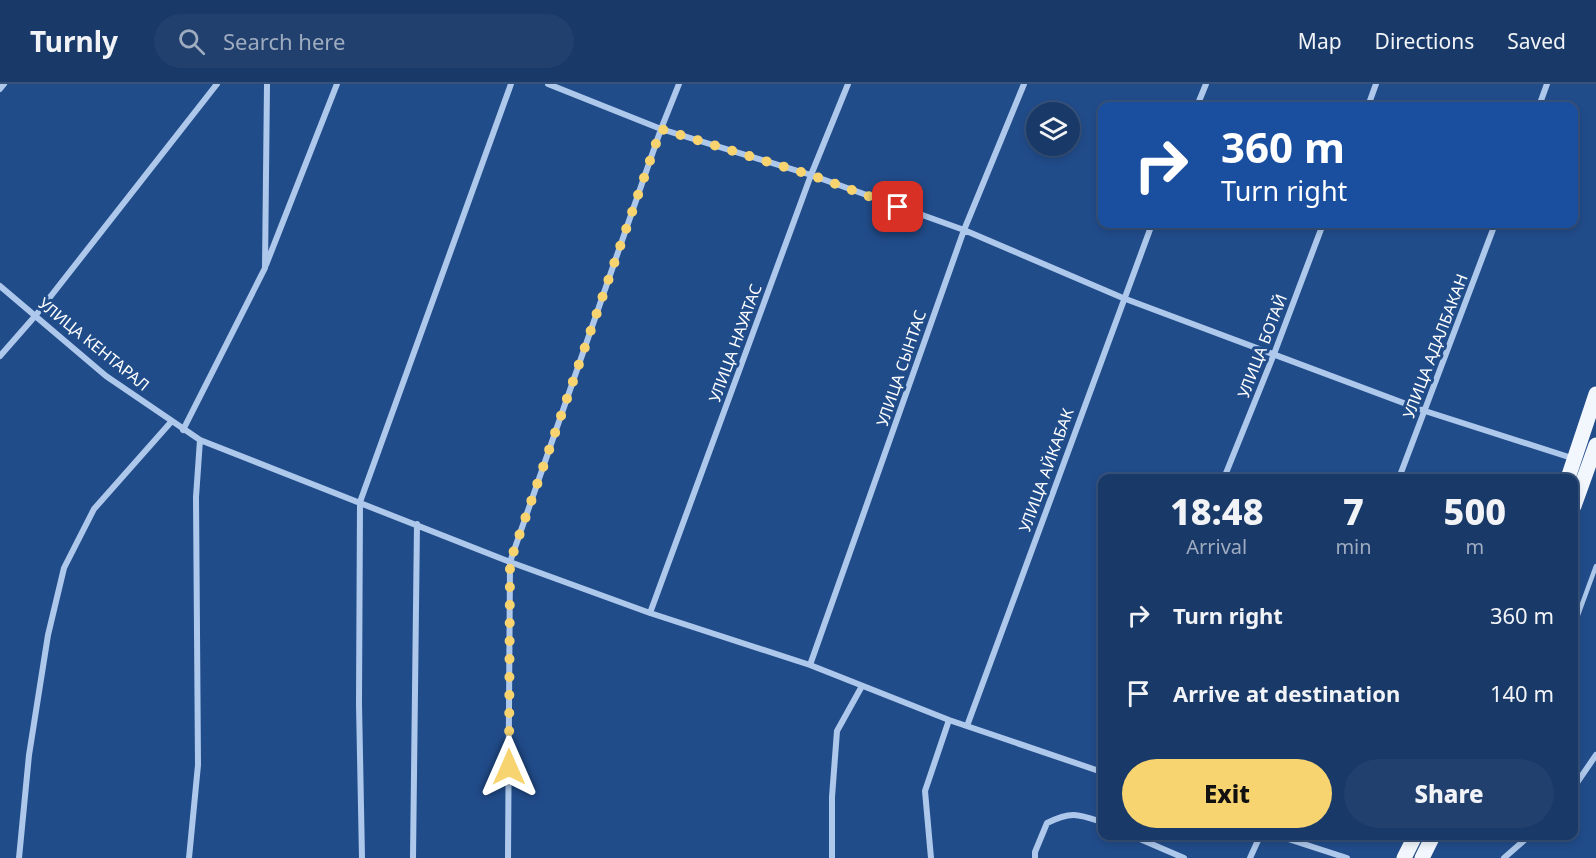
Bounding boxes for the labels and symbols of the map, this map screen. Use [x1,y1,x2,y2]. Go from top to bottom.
pin [872,181,923,232]
street label: УЛИЦА АДАЛБАКАН [1397,271,1473,421]
street label: УЛИЦА НАУАТАС [703,281,767,405]
street label: УЛИЦА БОТАЙ [1232,291,1292,401]
street label: УЛИЦА КЕНТАРАЛ [34,292,154,396]
street label: УЛИЦА СЫНТАС [871,307,931,429]
street label: УЛИЦА АЙКАБАК [1013,405,1079,535]
position arrow [477,735,541,799]

